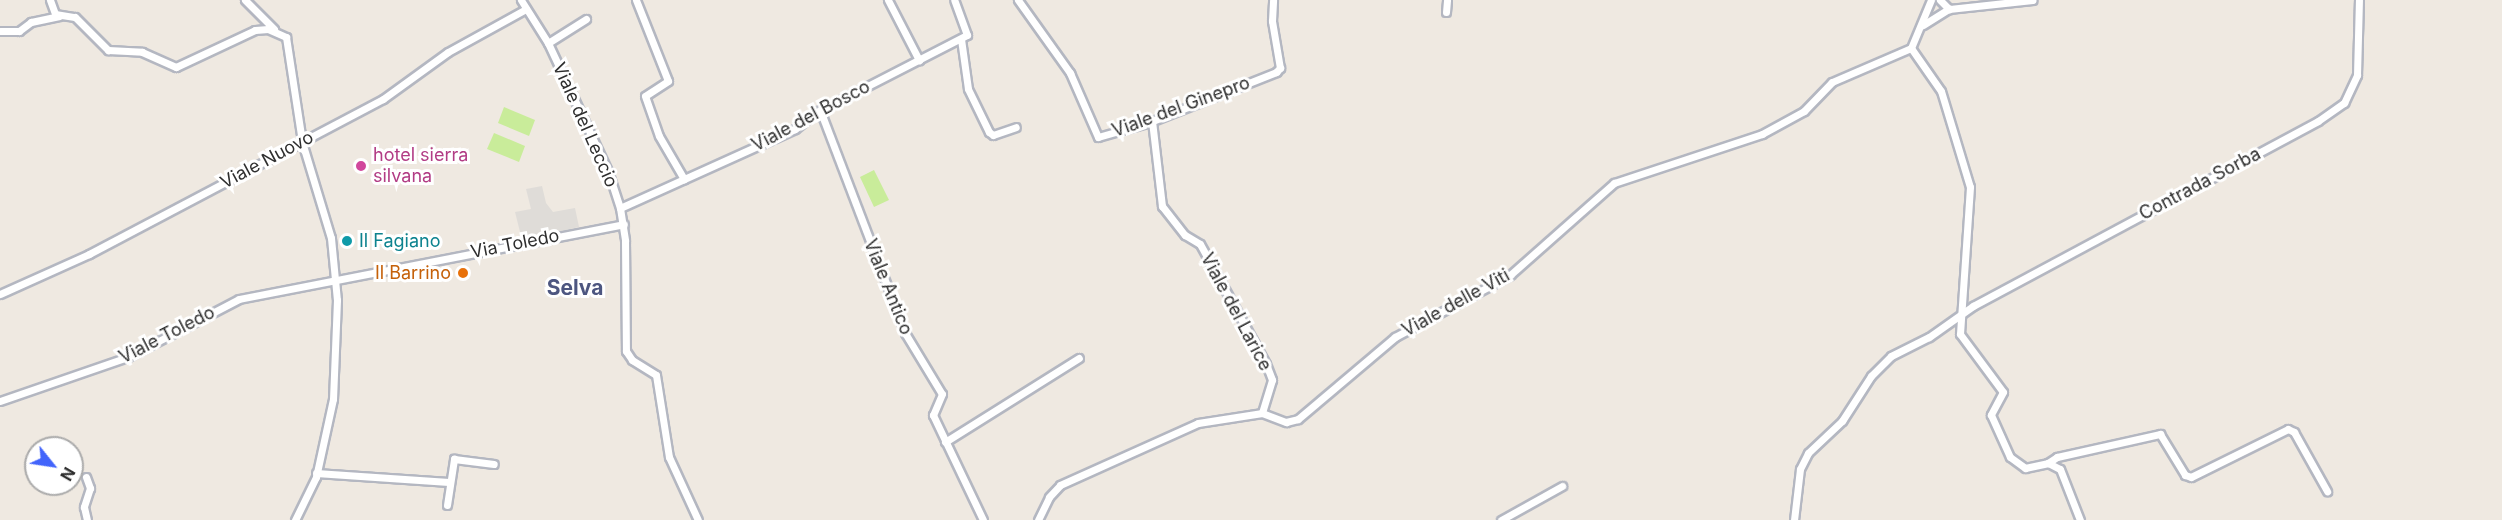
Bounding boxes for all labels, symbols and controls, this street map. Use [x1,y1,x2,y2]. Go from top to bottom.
street label: Viale del Leccio [548,59,622,191]
street label: Viale del Ginepro [1109,72,1253,142]
street label: Viale del Bosco [748,76,874,156]
street label: Viale Nuovo [217,127,317,193]
street label: Contrada Sorba [2136,143,2264,225]
place label: hotel sierra silvana [373,145,468,188]
marker: hotel sierra silvana [354,159,368,173]
street label: Via Toledo [469,225,561,263]
place label: Il Fagiano [359,230,440,252]
marker: Il Fagiano [340,234,354,248]
street label: Viale Antico [859,236,917,338]
street label: Viale del Larice [1196,249,1276,375]
place label: Il Barrino [375,262,451,284]
street label: Viale delle Viti [1398,265,1514,341]
marker: Il Barrino [456,266,470,280]
district label: Selva [547,275,603,301]
street label: Viale Toledo [116,302,218,368]
north arrow [24,436,84,496]
text: N [56,464,80,484]

